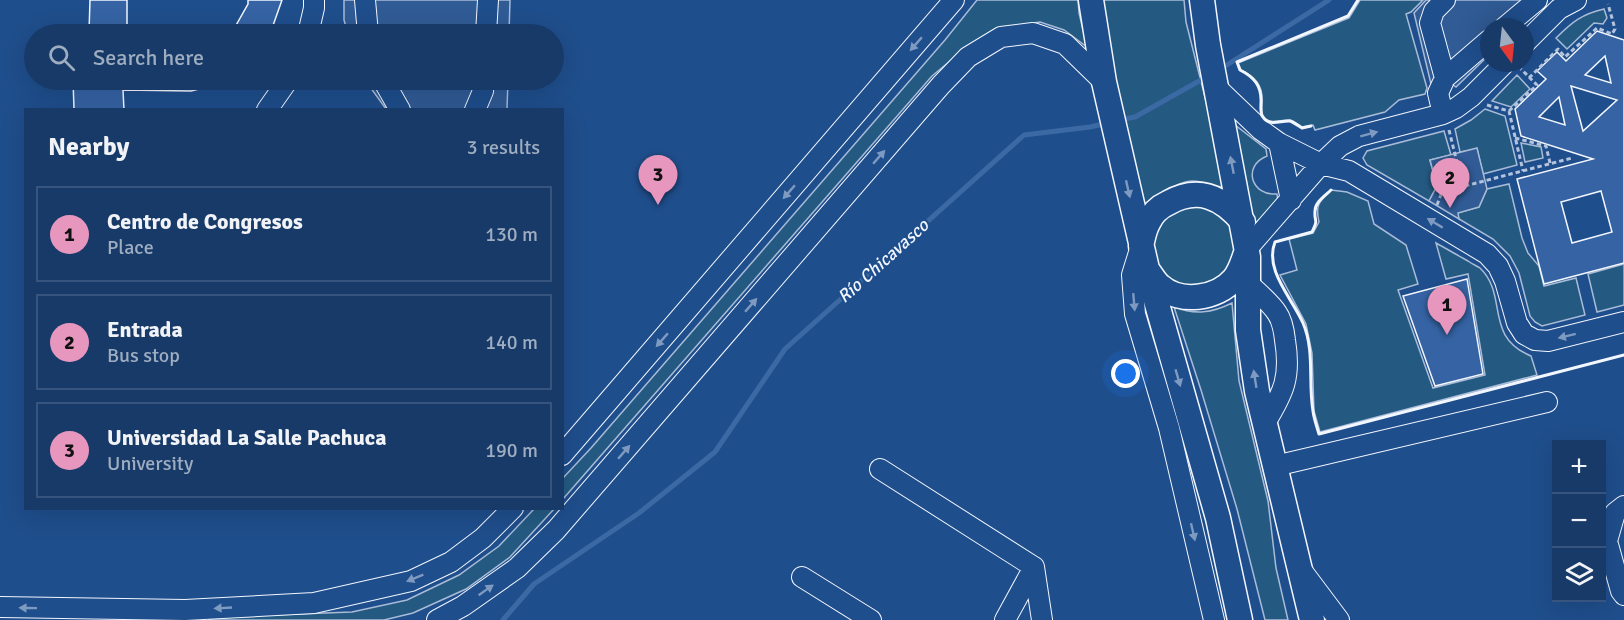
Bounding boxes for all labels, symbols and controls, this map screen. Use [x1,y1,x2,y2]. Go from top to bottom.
north arrow [1480,18,1534,72]
search box [24,24,564,90]
one-way arrow [910,36,923,51]
icon: search [45,41,78,74]
text: Search here [93,44,204,71]
one-way arrow [1360,128,1378,138]
text: Nearby [48,131,129,163]
text: 3 results [467,135,540,160]
one-way arrow [872,150,885,165]
one-way arrow [1227,155,1236,174]
pin: 3 [638,156,678,205]
pin: 2 [1430,158,1470,208]
one-way arrow [1124,180,1134,198]
one-way arrow [783,184,796,199]
text: Centro de Congresos [107,208,303,235]
water label: Río Chicavasco [833,213,934,308]
one-way arrow [1427,218,1444,229]
text: 1 [64,222,75,247]
text: 130 m [485,222,538,247]
text: Place [107,235,154,260]
pin: 1 [1428,286,1466,335]
one-way arrow [1129,293,1139,312]
one-way arrow [744,298,757,313]
text: Entrada [107,316,183,343]
text: 2 [64,330,75,355]
text: 140 m [485,330,538,355]
one-way arrow [656,332,669,347]
one-way arrow [1558,332,1576,342]
text: Bus stop [107,343,180,368]
your location [1111,359,1140,388]
one-way arrow [1174,369,1183,387]
one-way arrow [1250,370,1259,389]
text: Universidad La Salle Pachuca [107,424,386,451]
text: 3 [64,438,75,463]
text: 190 m [485,438,538,463]
map controls [1552,440,1606,602]
button: + [1552,440,1606,494]
one-way arrow [617,444,630,460]
text: University [107,451,193,476]
button: − [1552,494,1606,548]
one-way arrow [1189,522,1199,541]
button: layers [1552,548,1606,602]
one-way arrow [406,574,424,583]
one-way arrow [478,584,494,596]
one-way arrow [19,603,38,613]
one-way arrow [214,603,233,612]

